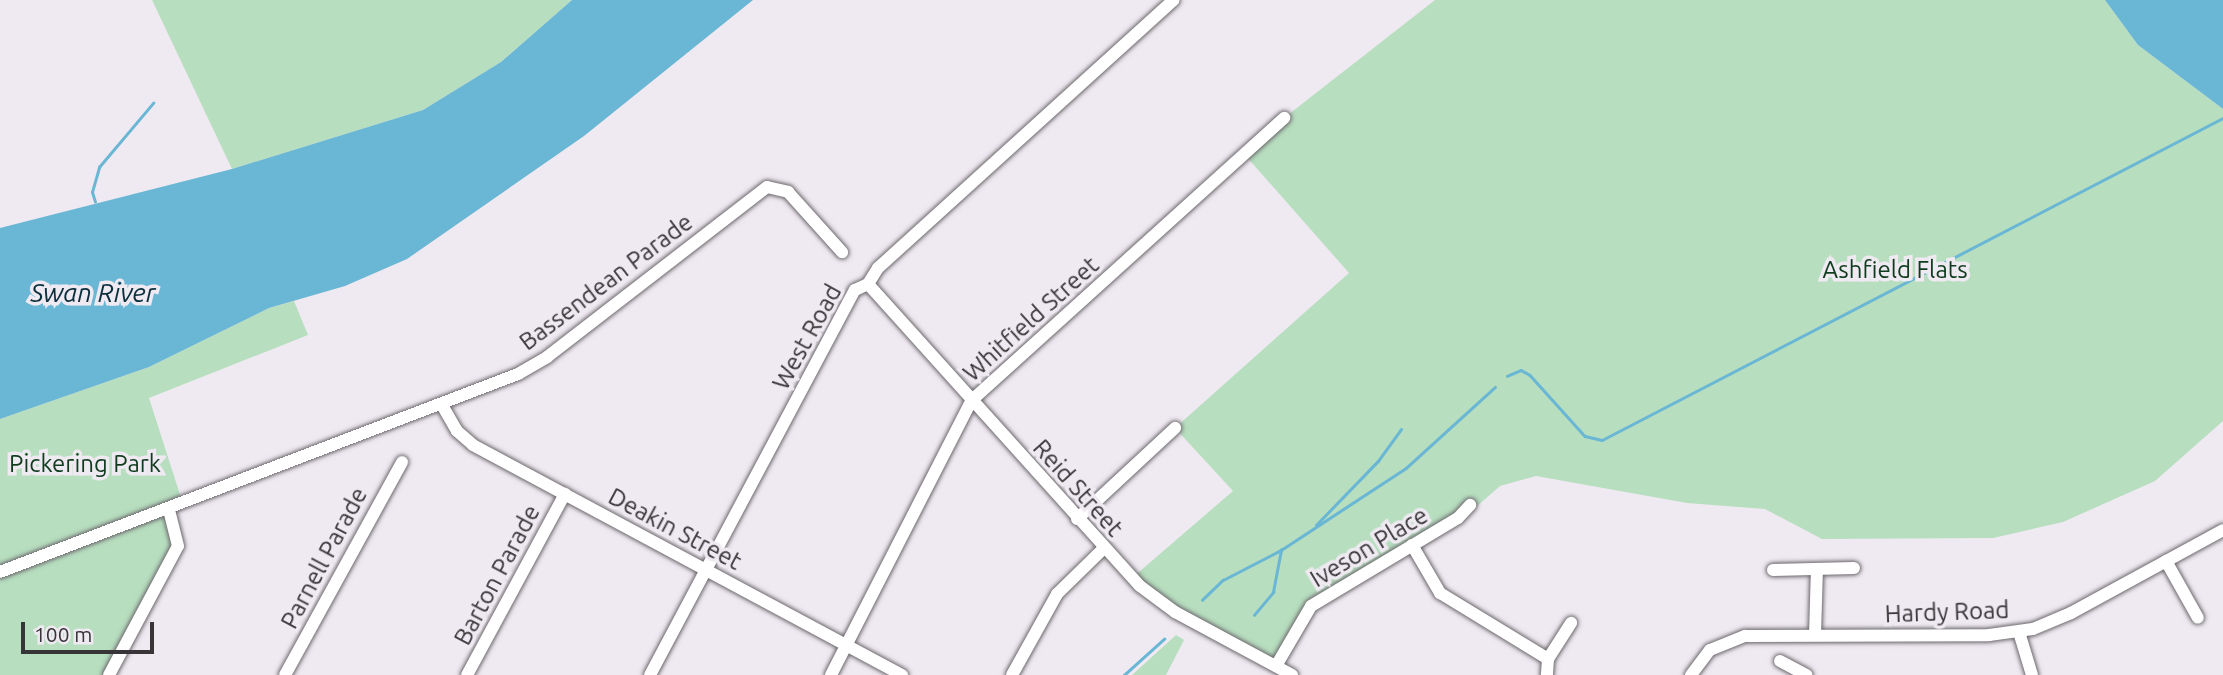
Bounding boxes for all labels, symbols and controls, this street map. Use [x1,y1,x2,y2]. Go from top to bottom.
street label: Bassendean Parade [514,208,698,356]
street label: Whitfield Street [957,251,1105,387]
park label: Ashfield Flats [1822,256,1968,284]
water label: Swan River [30,277,156,309]
street label: West Road [766,279,848,395]
street label: Reid Street [1027,434,1129,542]
park label: Pickering Park [9,450,161,478]
street label: Parnell Parade [275,482,373,634]
street label: Deakin Street [603,482,747,576]
street label: Barton Parade [448,500,546,650]
street label: Iveson Place [1305,501,1433,593]
street label: Hardy Road [1884,595,2010,629]
scale bar [24,608,158,652]
text: 100 m [34,622,92,646]

